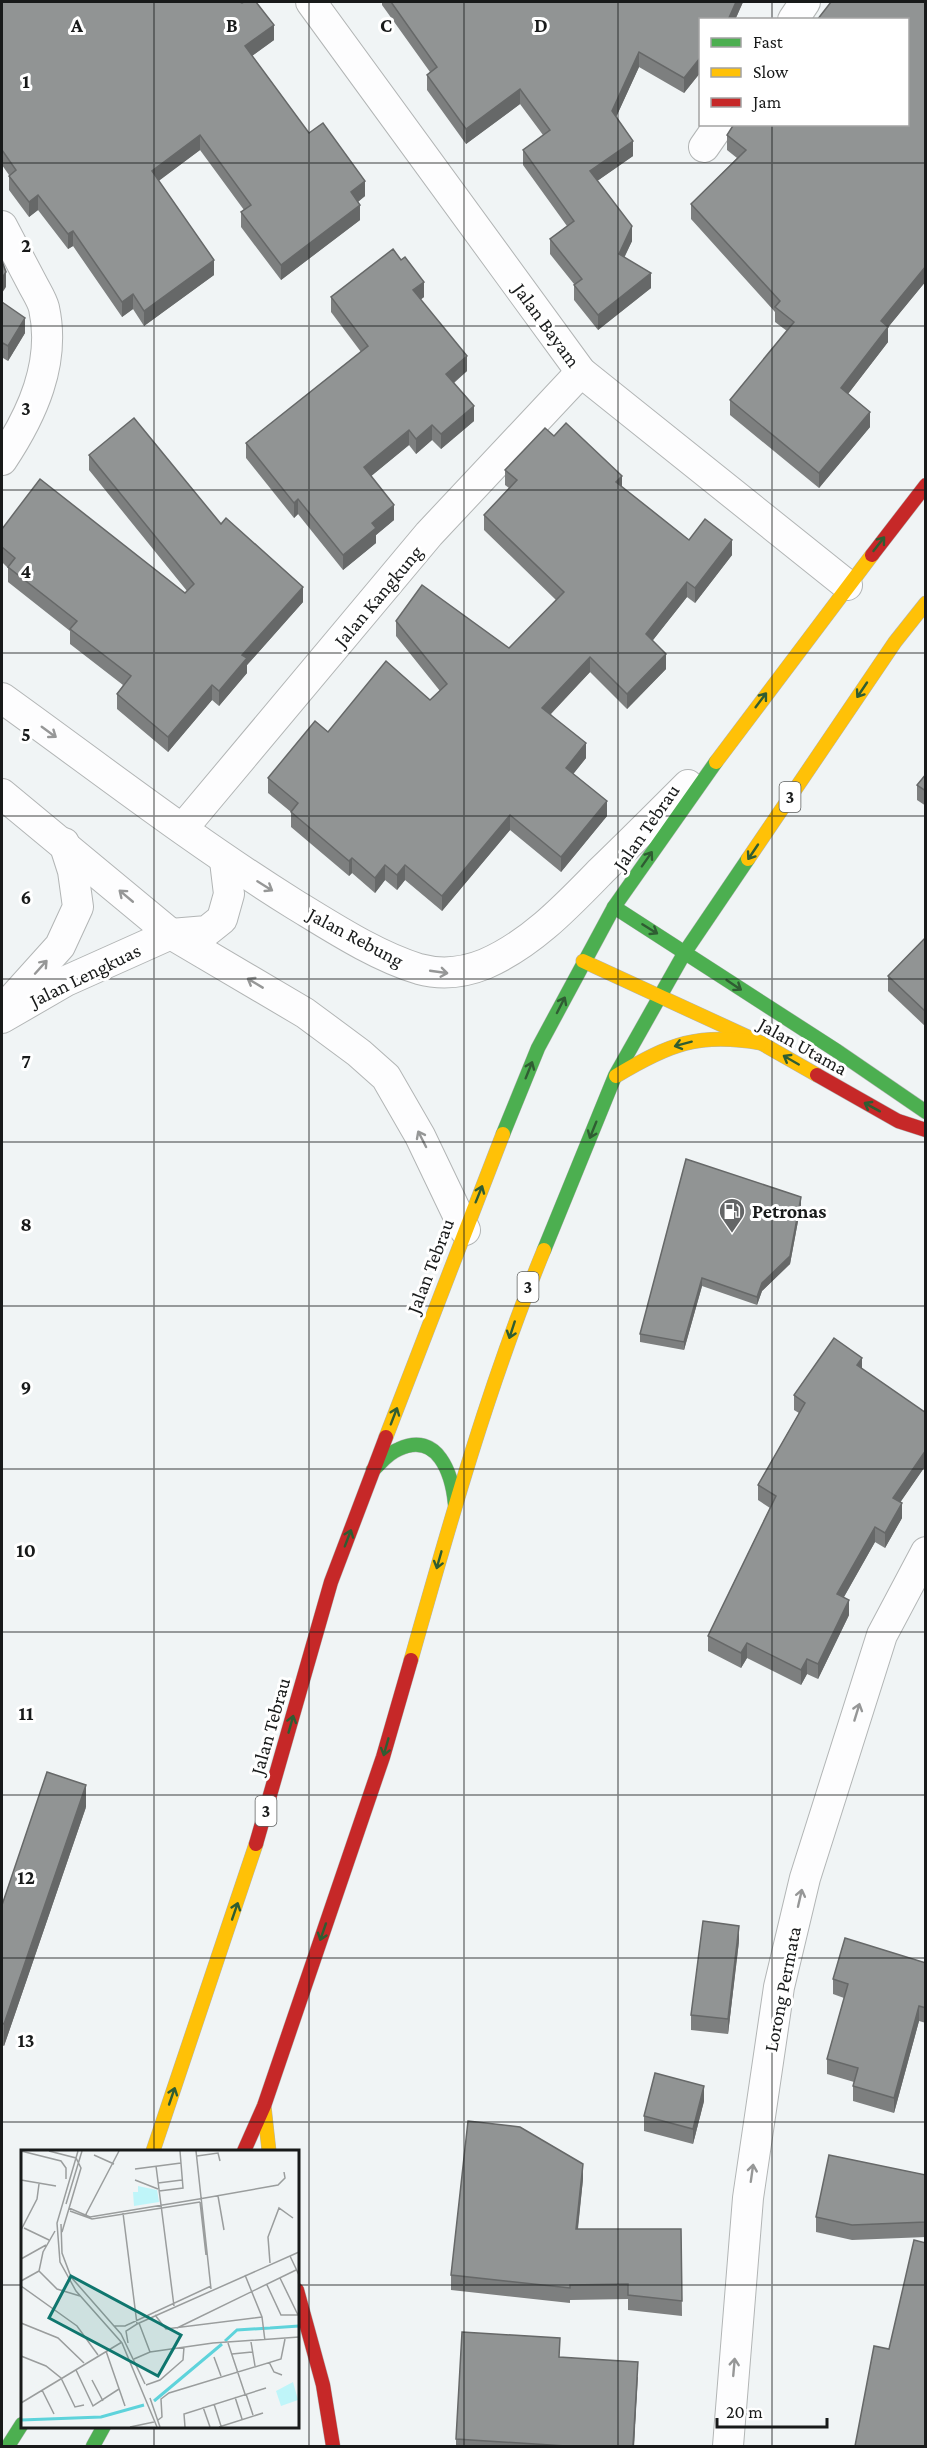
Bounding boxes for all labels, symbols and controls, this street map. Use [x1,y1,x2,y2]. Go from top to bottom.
text: A [70,14,84,36]
text: B [226,14,238,36]
text: C [380,14,392,36]
text: D [534,14,548,36]
legend [699,18,909,126]
text: Fast [753,32,784,52]
text: Slow [753,62,789,82]
text: 1 [22,70,30,92]
text: Jam [751,92,782,112]
text: 2 [21,234,31,256]
street label: Jalan Bayam [507,277,585,372]
text: 3 [21,397,31,419]
one-way arrow [873,537,886,553]
street label: Jalan Kangkung [328,541,428,653]
text: 4 [21,560,32,582]
one-way arrow [856,682,868,698]
one-way arrow [755,692,767,708]
text: 5 [21,723,31,745]
one-way arrow [41,726,57,738]
street label: Jalan Tebrau [607,779,685,876]
road number: 3 [780,782,800,812]
one-way arrow [747,843,759,860]
one-way arrow [641,851,653,867]
one-way arrow [257,879,274,892]
text: 6 [21,886,31,908]
one-way arrow [119,889,134,903]
street label: Jalan Rebung [302,902,408,972]
one-way arrow [641,923,658,936]
street label: Jalan Lengkuas [24,939,145,1013]
one-way arrow [34,960,48,975]
one-way arrow [428,967,448,978]
one-way arrow [247,977,264,989]
one-way arrow [725,979,741,991]
one-way arrow [556,996,567,1014]
street label: Jalan Utama [753,1012,851,1080]
one-way arrow [674,1039,693,1050]
text: 7 [21,1050,31,1072]
one-way arrow [782,1054,800,1065]
one-way arrow [524,1062,535,1080]
one-way arrow [864,1101,881,1113]
one-way arrow [587,1121,598,1139]
one-way arrow [415,1131,427,1149]
one-way arrow [474,1186,485,1204]
fuel station icon: Petronas [717,1196,747,1234]
place label: Petronas [752,1200,826,1222]
text: 8 [20,1213,32,1235]
street label: Jalan Tebrau [401,1215,459,1319]
road number: 3 [518,1272,538,1302]
one-way arrow [505,1320,516,1339]
text: 9 [21,1376,31,1398]
one-way arrow [389,1407,400,1425]
one-way arrow [343,1529,354,1548]
text: 10 [16,1539,36,1561]
one-way arrow [433,1550,444,1569]
street label: Jalan Tebrau [245,1675,295,1779]
text: 11 [19,1702,34,1724]
one-way arrow [852,1703,863,1722]
one-way arrow [286,1715,297,1734]
one-way arrow [380,1738,391,1757]
road number: 3 [256,1796,276,1826]
text: 12 [17,1866,35,1888]
one-way arrow [794,1889,806,1908]
one-way arrow [230,1902,241,1921]
one-way arrow [317,1922,328,1941]
street label: Lorong Permata [759,1924,806,2054]
text: 13 [17,2029,35,2051]
one-way arrow [167,2087,178,2106]
inset map [21,2150,298,2427]
one-way arrow [746,2164,757,2183]
one-way arrow [728,2358,739,2378]
scale bar [717,2391,826,2429]
text: 20 m [726,2402,763,2422]

